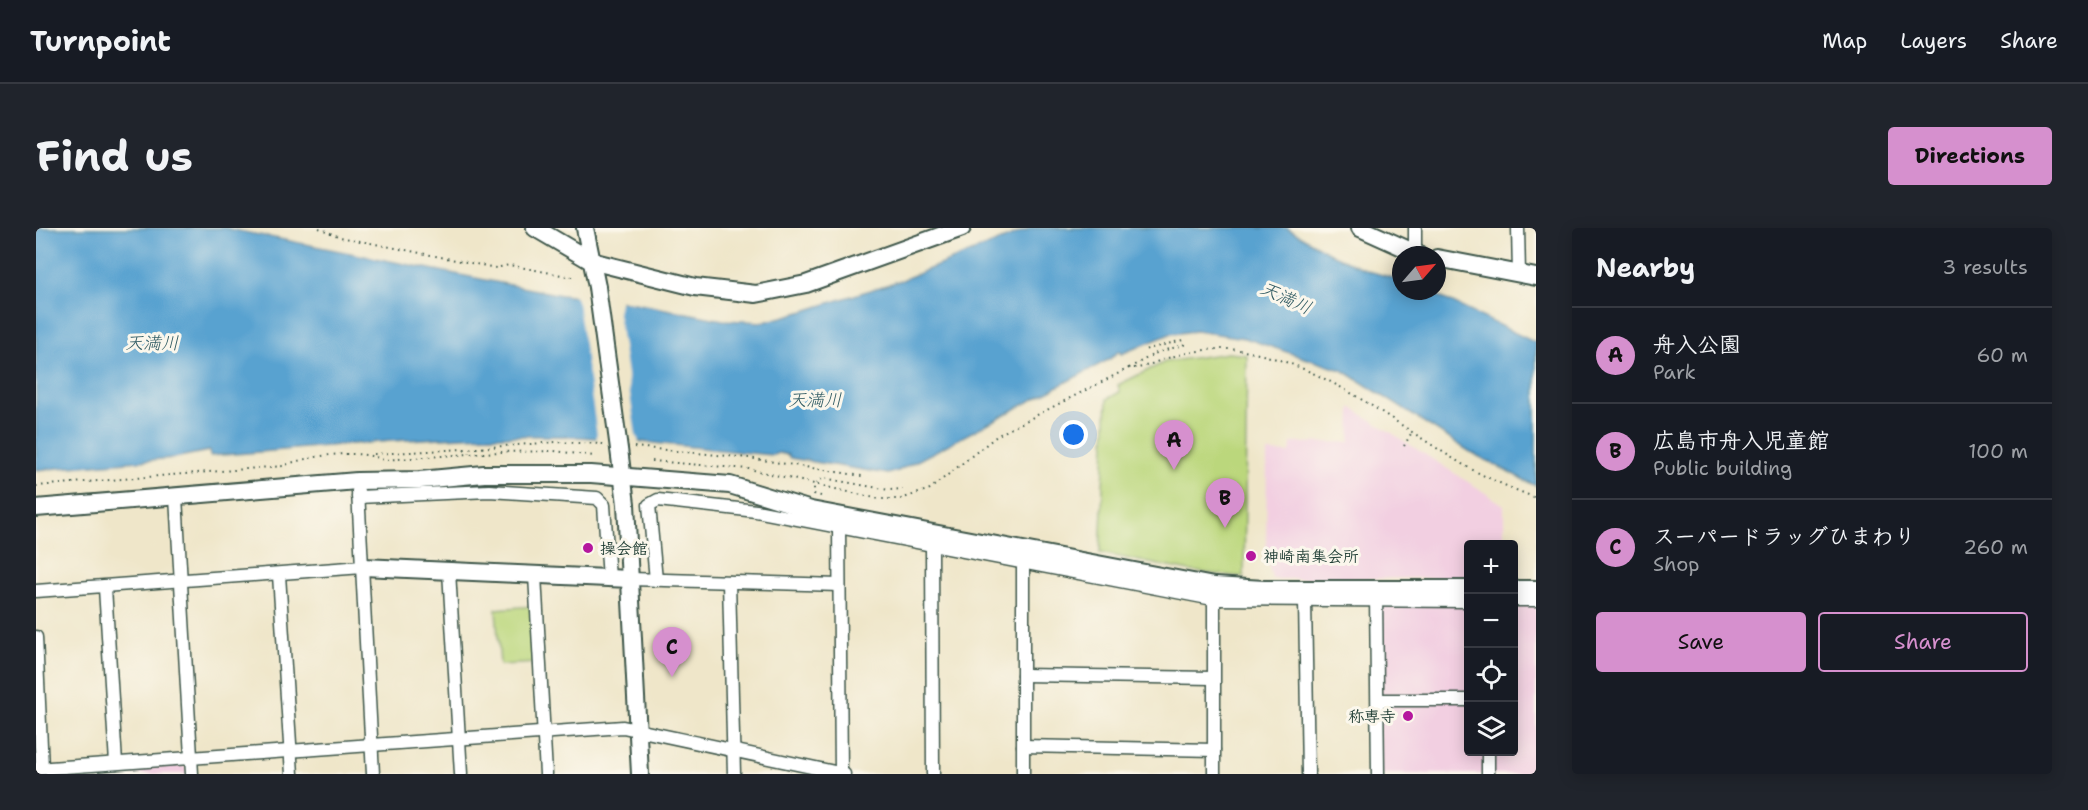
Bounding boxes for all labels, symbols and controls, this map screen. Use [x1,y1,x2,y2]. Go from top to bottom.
text: Turnpoint [30,22,171,60]
text: Map [1822,27,1867,55]
text: Layers [1900,27,1967,55]
text: Share [2000,27,2058,55]
button: Directions [1888,127,2052,185]
text: Find us [36,128,193,184]
north arrow [1392,246,1446,300]
text: Nearby [1596,250,1695,285]
text: 3 results [1942,254,2028,280]
water label: 天満川 [1256,276,1316,320]
text: 舟入公園 [1653,330,1741,359]
water label: 天満川 [125,331,179,355]
text: A [1608,342,1623,368]
text: 60 m [1976,342,2028,368]
text: Park [1653,359,1696,385]
water label: 天満川 [788,388,842,412]
your location [1059,420,1088,449]
pin: A [1154,420,1194,470]
text: 広島市舟入児童館 [1653,426,1829,455]
text: B [1609,438,1622,464]
text: 100 m [1968,438,2028,464]
text: Public building [1653,455,1792,481]
pin: B [1206,478,1244,528]
text: スーパードラッグひまわり [1653,522,1916,551]
text: C [1609,534,1622,560]
text: 260 m [1963,534,2028,560]
place label: 操会館 [600,538,648,559]
map controls [1464,540,1518,756]
button: + [1464,540,1518,594]
marker: 操会館 [581,541,595,555]
place label: 神崎南集会所 [1263,546,1359,567]
marker: 神崎南集会所 [1244,549,1258,563]
text: Shop [1653,551,1700,577]
button: − [1464,594,1518,648]
button: Save [1596,612,1806,672]
button: Share [1818,612,2028,672]
pin: C [652,628,692,677]
button: locate [1464,648,1518,702]
button: layers [1464,702,1518,756]
place label: 称専寺 [1348,706,1396,727]
marker: 称専寺 [1401,709,1415,723]

